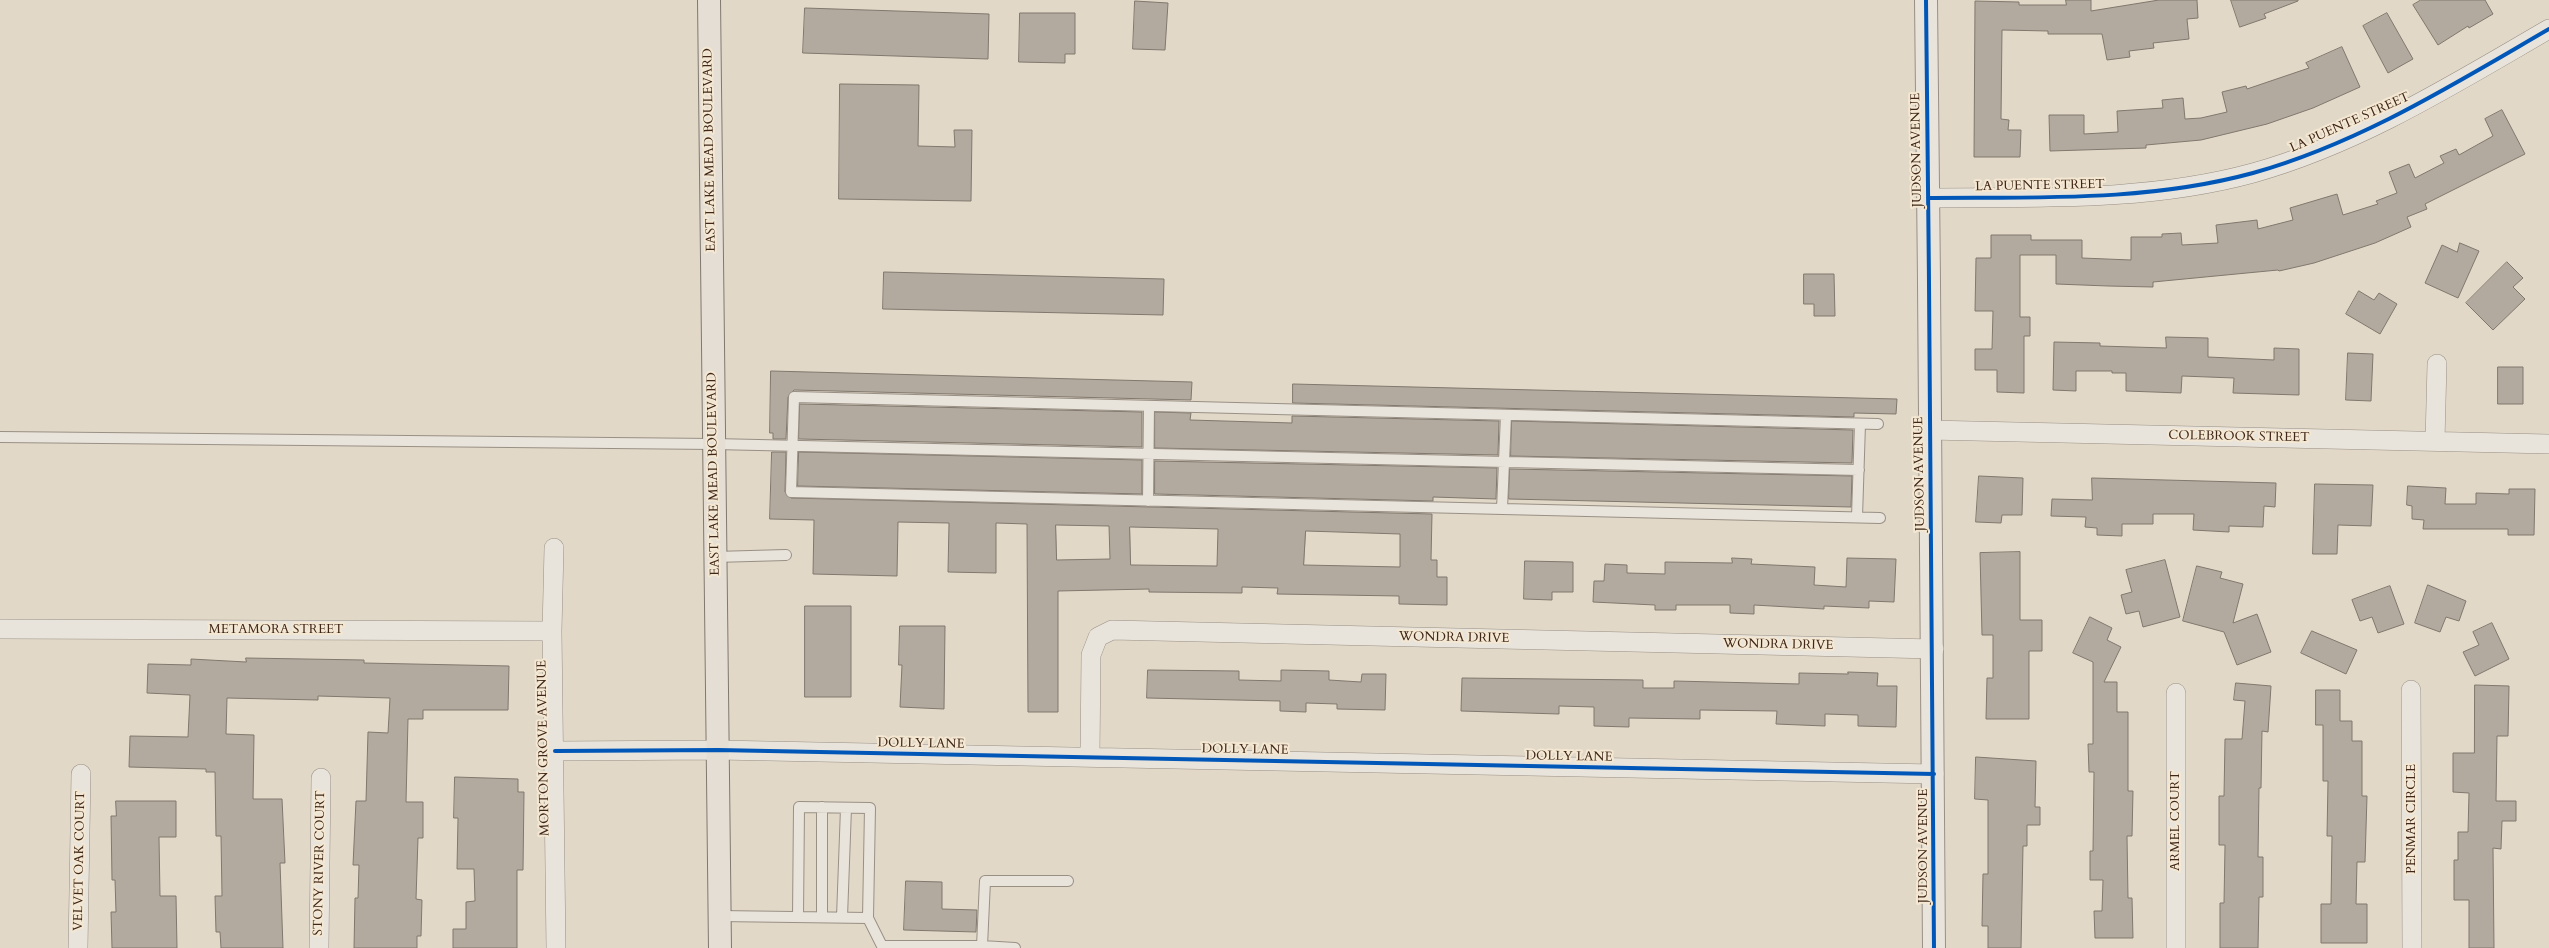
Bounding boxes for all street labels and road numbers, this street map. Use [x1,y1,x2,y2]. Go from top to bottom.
street label: EAST LAKE MEAD BOULEVARD [700,48,720,252]
street label: LA PUENTE STREET [2288,89,2412,157]
street label: JUDSON AVENUE [1908,93,1926,207]
street label: LA PUENTE STREET [1975,177,2105,195]
street label: EAST LAKE MEAD BOULEVARD [704,372,724,576]
street label: JUDSON AVENUE [1911,417,1929,531]
street label: COLEBROOK STREET [2168,428,2310,446]
street label: METAMORA STREET [209,622,343,638]
street label: WONDRA DRIVE [1399,629,1509,647]
street label: WONDRA DRIVE [1723,636,1833,654]
street label: MORTON GROVE AVENUE [535,660,553,836]
street label: DOLLY LANE [877,735,965,753]
street label: DOLLY LANE [1201,741,1289,759]
street label: DOLLY LANE [1525,748,1613,766]
street label: PENMAR CIRCLE [2404,764,2420,874]
street label: ARMEL COURT [2168,771,2184,871]
street label: JUDSON AVENUE [1916,789,1932,903]
street label: STONY RIVER COURT [311,790,329,936]
street label: VELVET OAK COURT [71,791,89,931]

